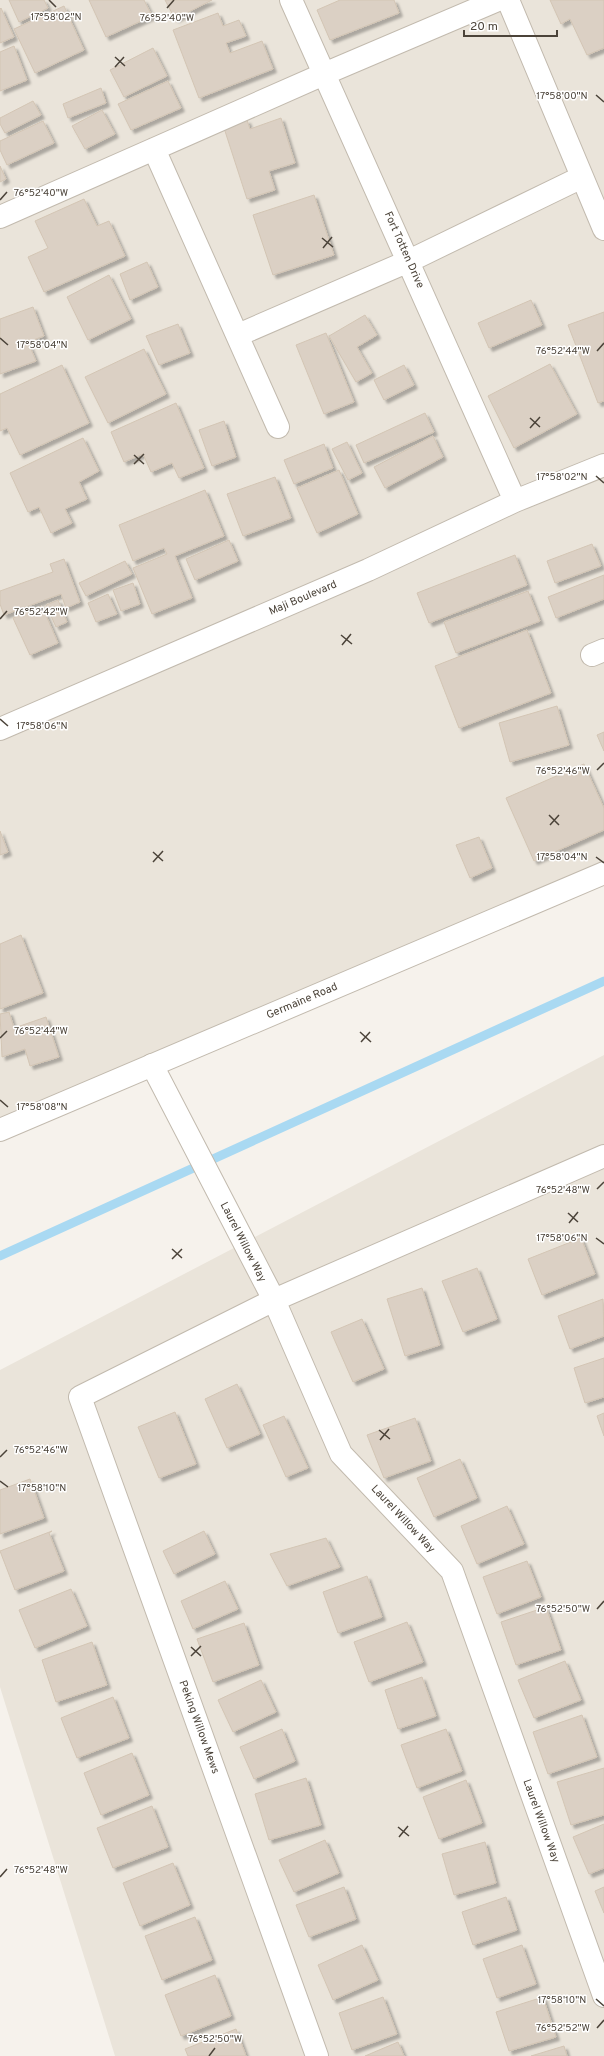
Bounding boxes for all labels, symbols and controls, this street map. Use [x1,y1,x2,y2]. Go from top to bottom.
text: 17°58'02"N [30,11,82,24]
text: 76°52'40"W [140,12,194,25]
scale bar [464,12,557,38]
text: 20 m [470,19,498,35]
text: 17°58'00"N [536,90,588,103]
text: 76°52'40"W [14,187,68,200]
street label: Fort Totten Drive [381,209,427,291]
text: 17°58'04"N [16,339,68,352]
text: 76°52'44"W [536,345,590,358]
text: 17°58'02"N [536,471,588,484]
street label: Maji Boulevard [267,577,339,619]
text: 76°52'42"W [14,606,68,619]
text: 17°58'06"N [17,720,67,733]
text: 76°52'46"W [536,765,590,778]
text: 17°58'04"N [536,851,588,864]
street label: Germaine Road [264,980,340,1022]
text: 76°52'44"W [14,1025,68,1038]
text: 17°58'08"N [16,1101,68,1114]
text: 76°52'48"W [536,1184,590,1197]
street label: Laurel Willow Way [217,1200,269,1285]
text: 17°58'06"N [537,1232,587,1245]
text: 76°52'46"W [14,1444,68,1457]
text: 17°58'10"N [18,1482,66,1495]
street label: Laurel Willow Way [368,1482,438,1556]
text: 76°52'50"W [536,1603,590,1616]
street label: Peking Willow Mews [176,1678,222,1776]
street label: Laurel Willow Way [519,1777,563,1865]
text: 76°52'48"W [14,1864,68,1877]
text: 17°58'10"N [538,1994,586,2007]
text: 76°52'52"W [536,2022,590,2035]
text: 76°52'50"W [188,2033,242,2046]

